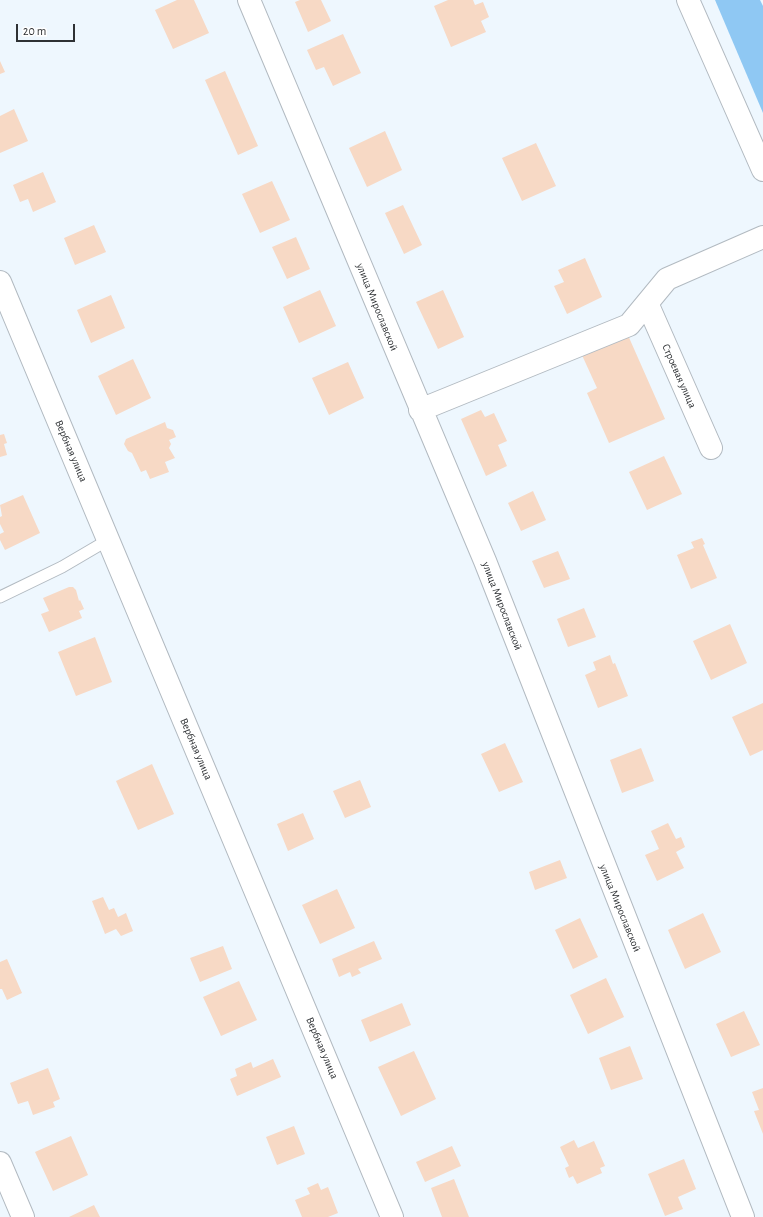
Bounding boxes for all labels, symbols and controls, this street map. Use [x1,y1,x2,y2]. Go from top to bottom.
scale bar [18,16,77,42]
text: 20 m [23,25,46,37]
street label: улица Мирославской [353,261,401,353]
street label: Строевая улица [659,342,699,410]
street label: Вербная улица [52,418,90,484]
street label: улица Мирославской [479,560,525,652]
street label: Вербная улица [177,716,215,782]
street label: улица Мирославской [596,862,644,954]
street label: Вербная улица [303,1015,341,1081]

